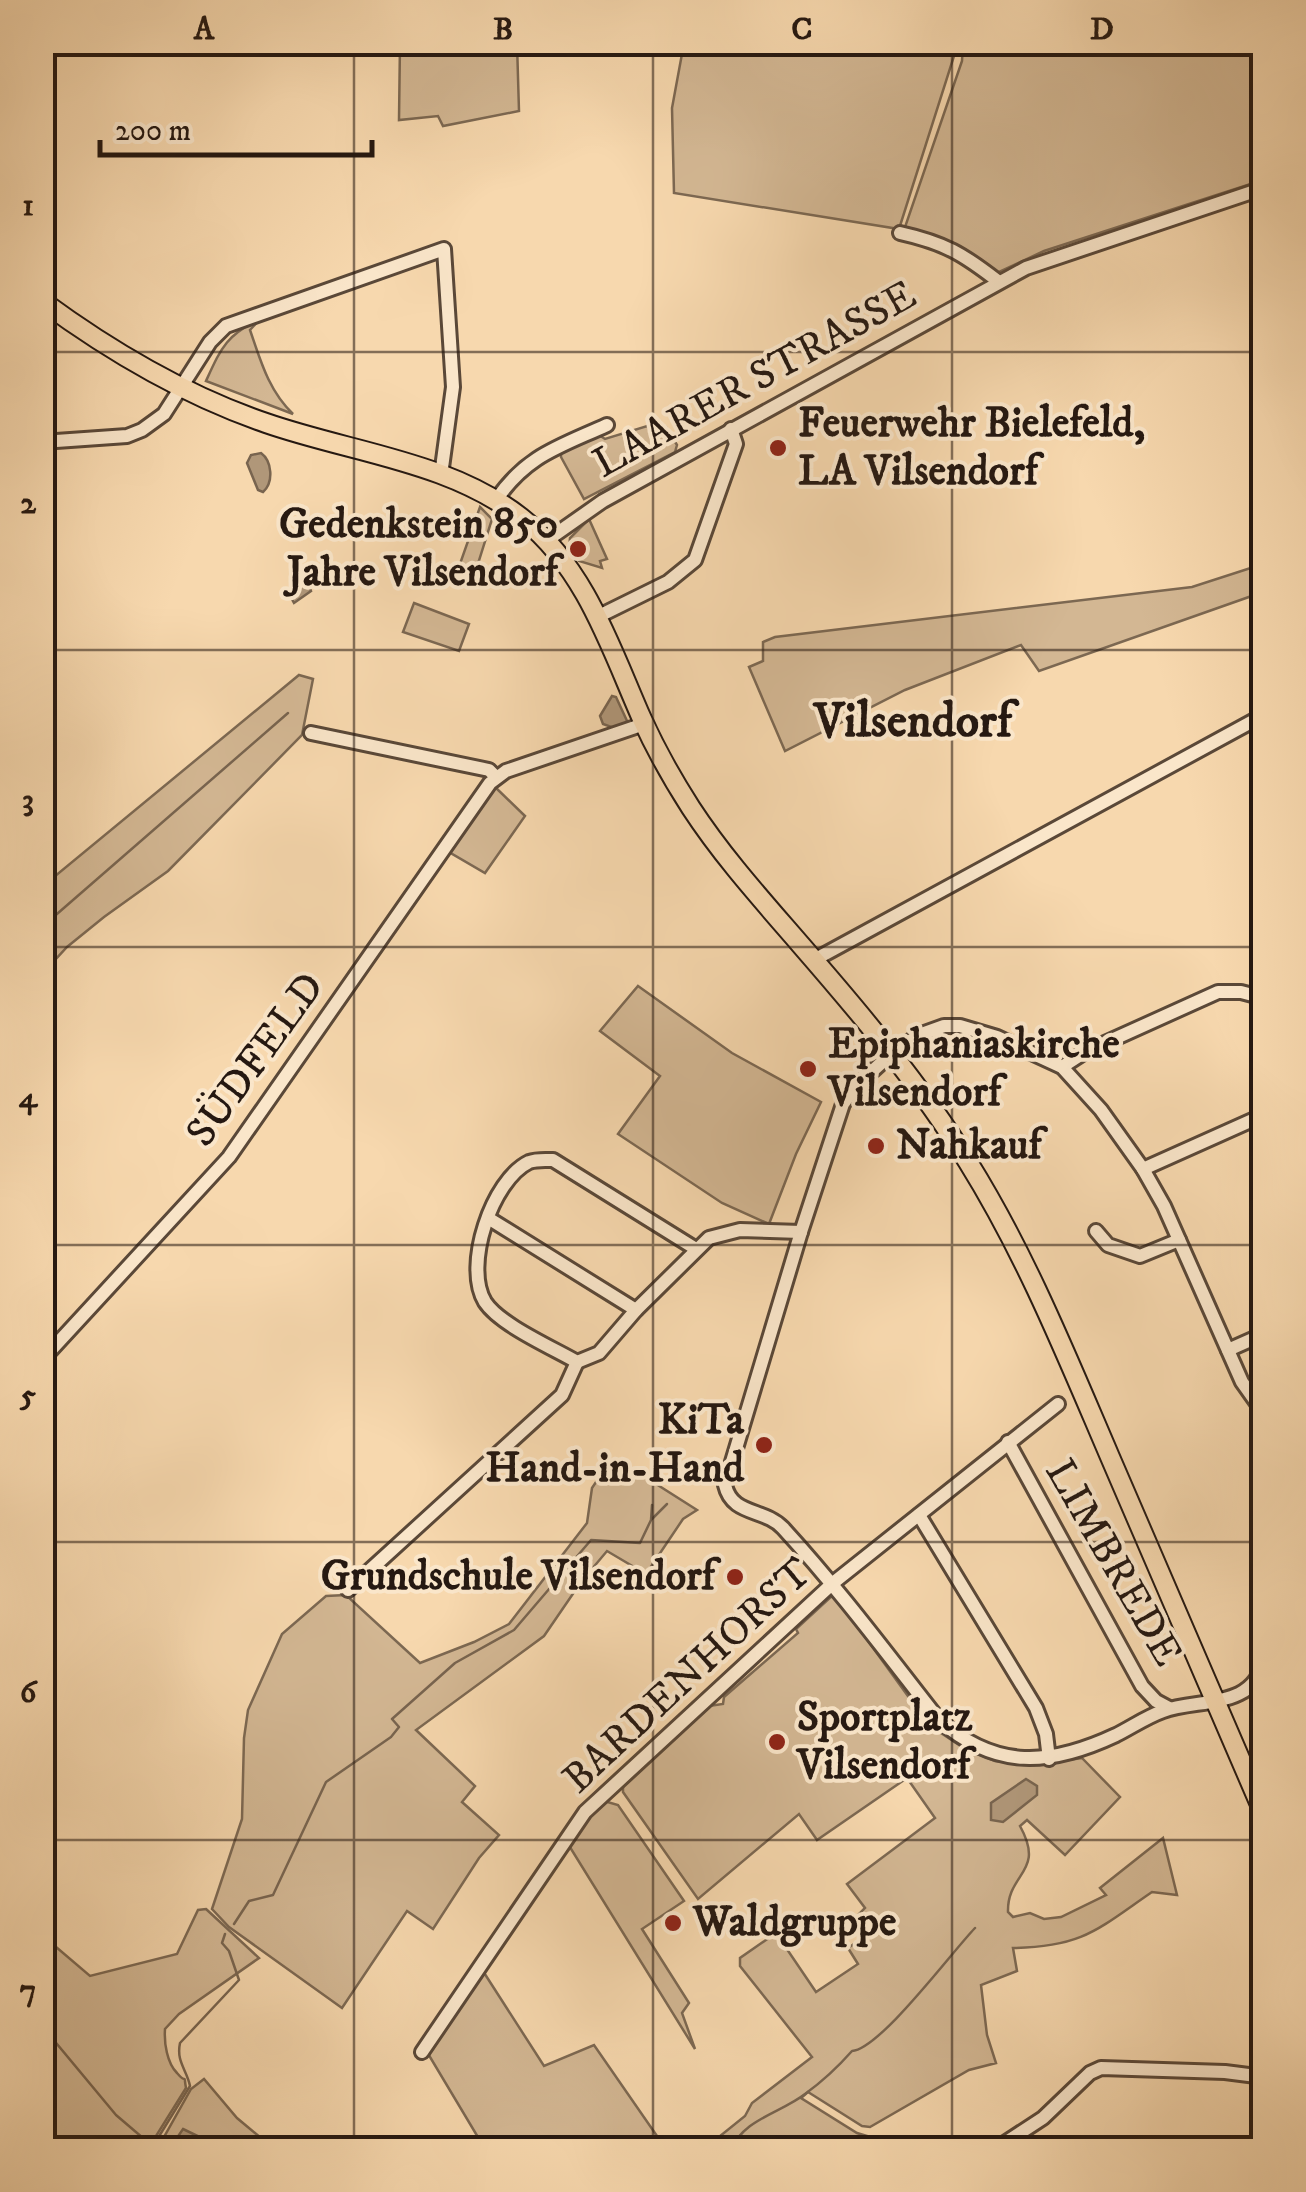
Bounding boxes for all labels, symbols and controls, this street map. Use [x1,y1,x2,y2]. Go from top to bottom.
text: A [193,10,216,50]
text: B [493,10,513,50]
text: C [791,10,813,50]
text: D [1090,10,1114,50]
scale bar [100,95,372,157]
text: 200 m [115,113,191,150]
text: 1 [22,186,34,226]
street label: LAARER STRASSE [584,270,926,490]
place label: Feuerwehr Bielefeld, LA Vilsendorf [798,398,1145,498]
marker: Feuerwehr Bielefeld, LA Vilsendorf [767,437,789,459]
text: 2 [20,484,36,524]
place label: Gedenkstein 850 Jahre Vilsendorf [279,499,565,599]
marker: Gedenkstein 850 Jahre Vilsendorf [567,538,589,560]
district label: Vilsendorf [812,692,1020,752]
text: 3 [22,781,34,821]
street label: SÜDFELD [175,963,337,1157]
place label: Epiphaniaskirche Vilsendorf [826,1019,1120,1119]
marker: Epiphaniaskirche Vilsendorf [797,1058,819,1080]
text: 4 [19,1078,39,1118]
place label: Nahkauf [896,1120,1048,1172]
marker: Nahkauf [865,1135,887,1157]
text: 5 [19,1376,36,1416]
place label: KiTa Hand-in-Hand [485,1395,745,1495]
marker: KiTa Hand-in-Hand [753,1434,775,1456]
street label: LIMBREDE [1033,1450,1193,1676]
street label: BARDENHORST [552,1547,824,1805]
place label: Grundschule Vilsendorf [321,1551,722,1603]
marker: Grundschule Vilsendorf [724,1566,746,1588]
text: 6 [20,1673,39,1713]
place label: Sportplatz Vilsendorf [795,1692,977,1792]
marker: Sportplatz Vilsendorf [766,1731,788,1753]
place label: Waldgruppe [692,1897,896,1949]
marker: Waldgruppe [662,1912,684,1934]
text: 7 [20,1971,36,2011]

